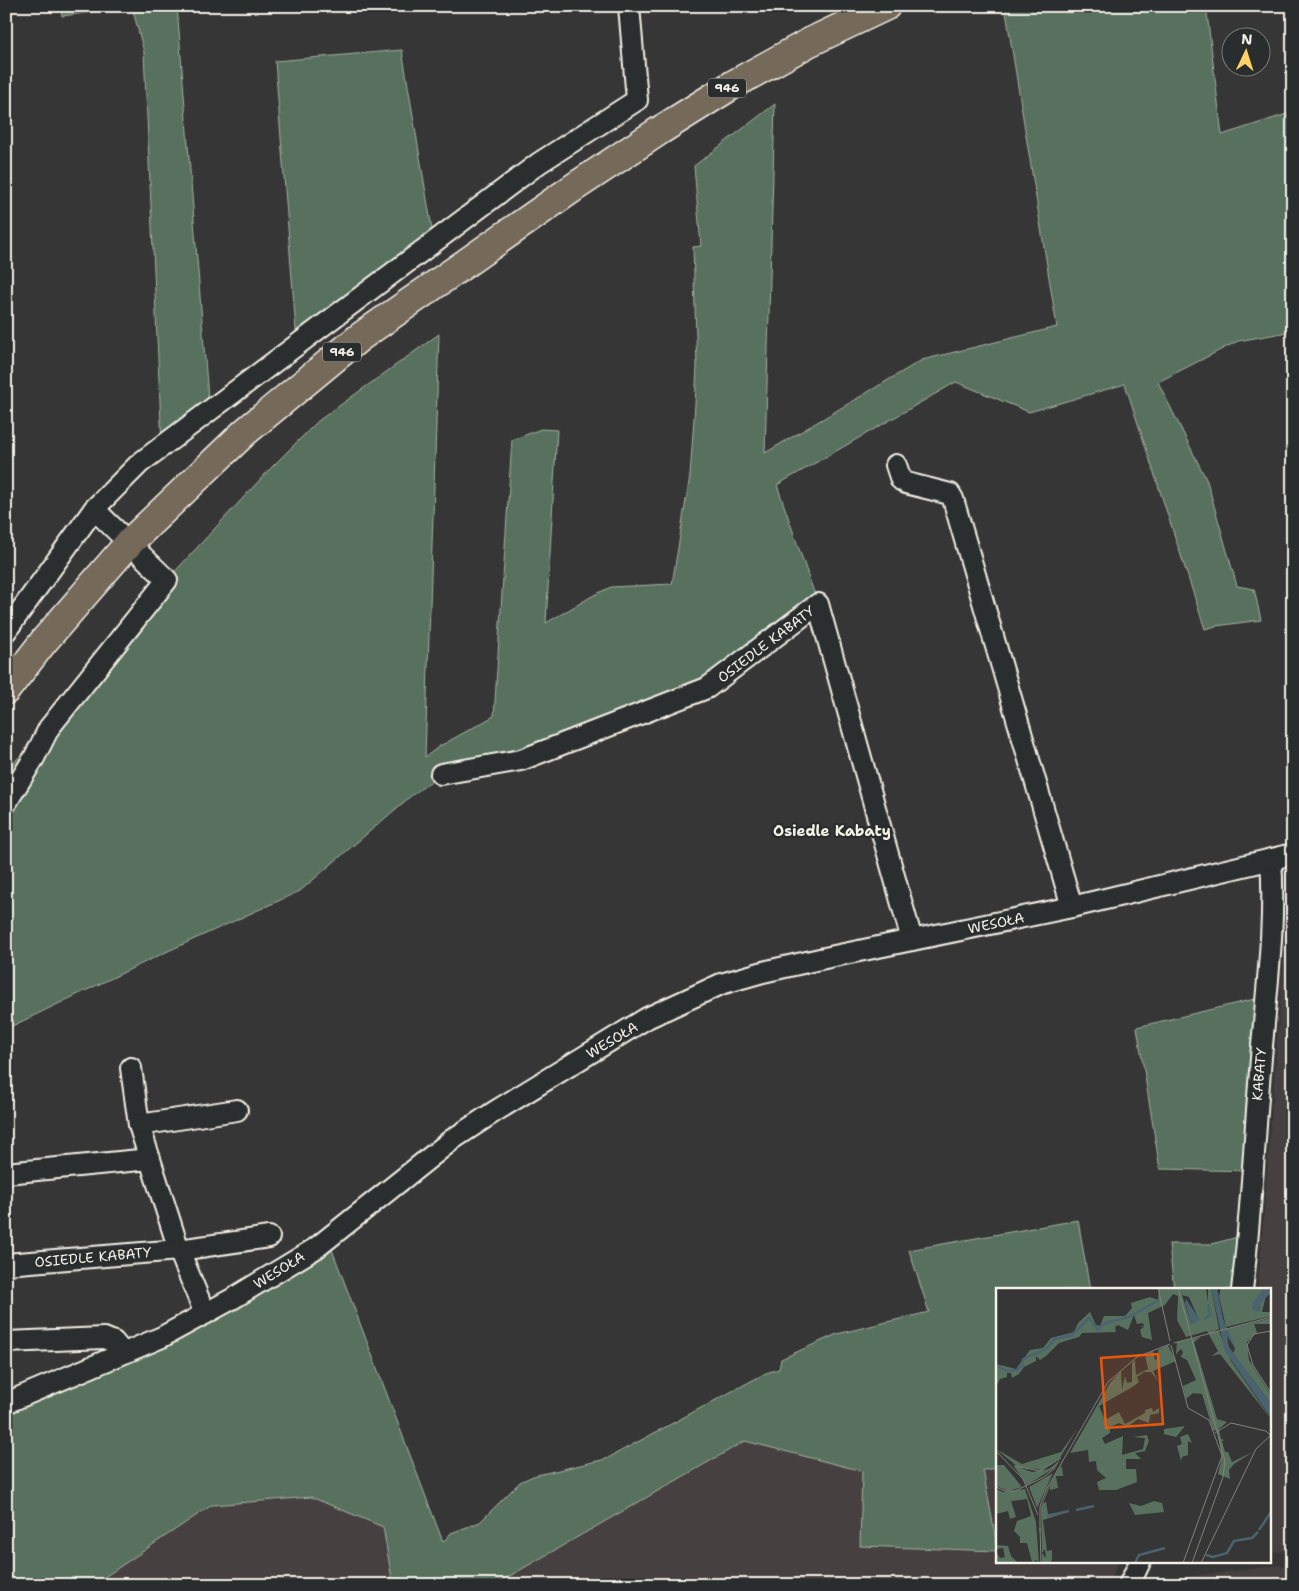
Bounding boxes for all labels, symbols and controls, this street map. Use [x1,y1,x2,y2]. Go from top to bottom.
north arrow [1222,28,1272,78]
text: N [1241,30,1253,48]
road number: 946 [708,78,746,98]
road number: 946 [323,342,361,362]
street label: OSIEDLE KABATY [714,601,819,686]
district label: Osiedle Kabaty [773,821,891,841]
street label: WESOŁA [966,908,1026,938]
street label: WESOŁA [583,1018,641,1062]
street label: KABATY [1248,1046,1270,1101]
street label: OSIEDLE KABATY [34,1243,153,1271]
street label: WESOŁA [250,1247,308,1293]
inset map [996,1288,1272,1564]

